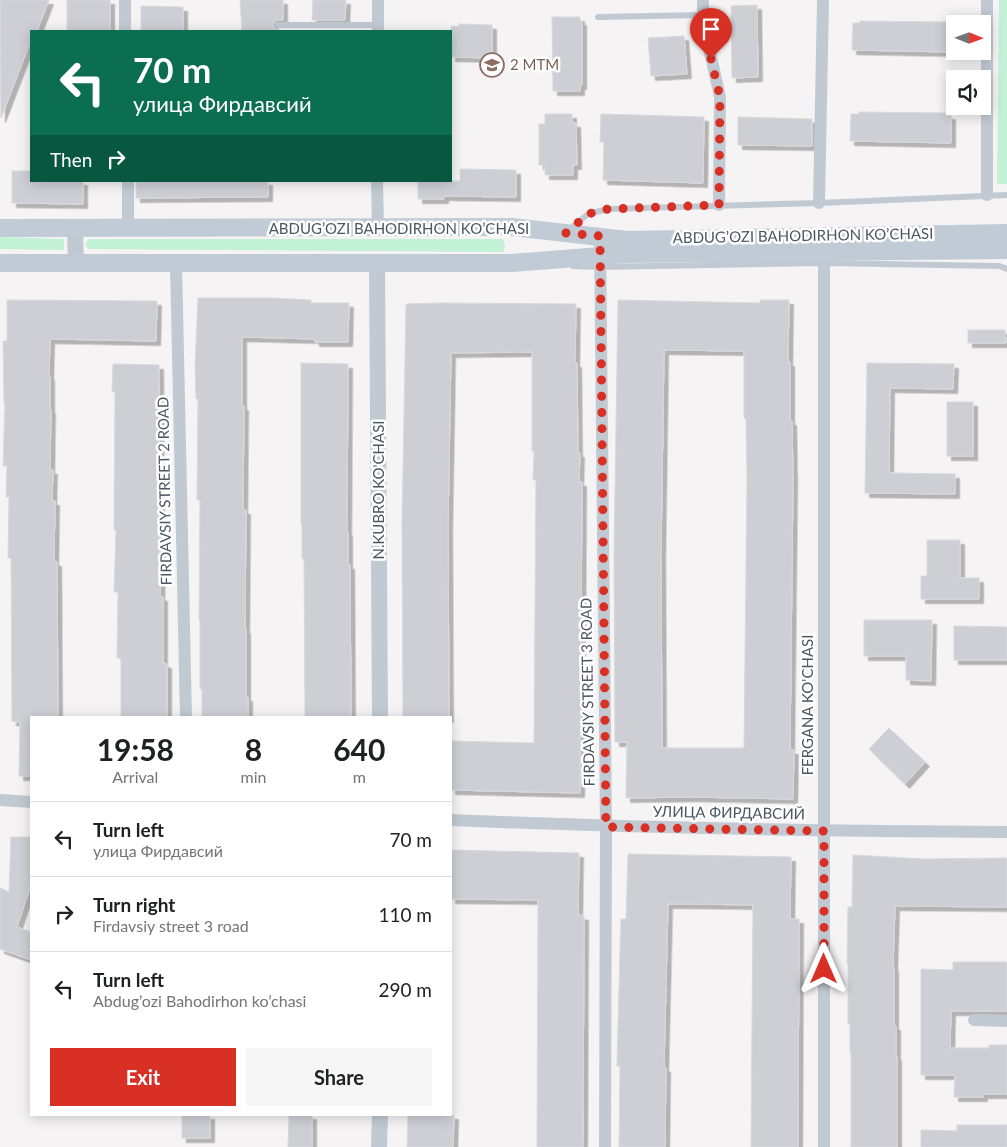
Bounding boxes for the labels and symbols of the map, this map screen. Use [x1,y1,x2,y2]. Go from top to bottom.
pin [690,8,732,59]
north arrow [946,15,991,60]
school or university icon: 2 MTM [479,52,505,78]
place label: 2 MTM [510,55,559,73]
street label: ABDUG’OZI BAHODIRHON KO’CHASI [269,219,529,237]
street label: ABDUG’OZI BAHODIRHON KO’CHASI [673,224,933,246]
street label: FIRDAVSIY STREET 2 ROAD [153,397,175,585]
street label: N.KUBRO KO'CHASI [369,420,387,560]
street label: FIRDAVSIY STREET 3 ROAD [576,598,598,786]
street label: FERGANA KO'CHASI [798,635,816,775]
street label: УЛИЦА ФИРДАВСИЙ [653,802,805,822]
position arrow [797,942,849,994]

